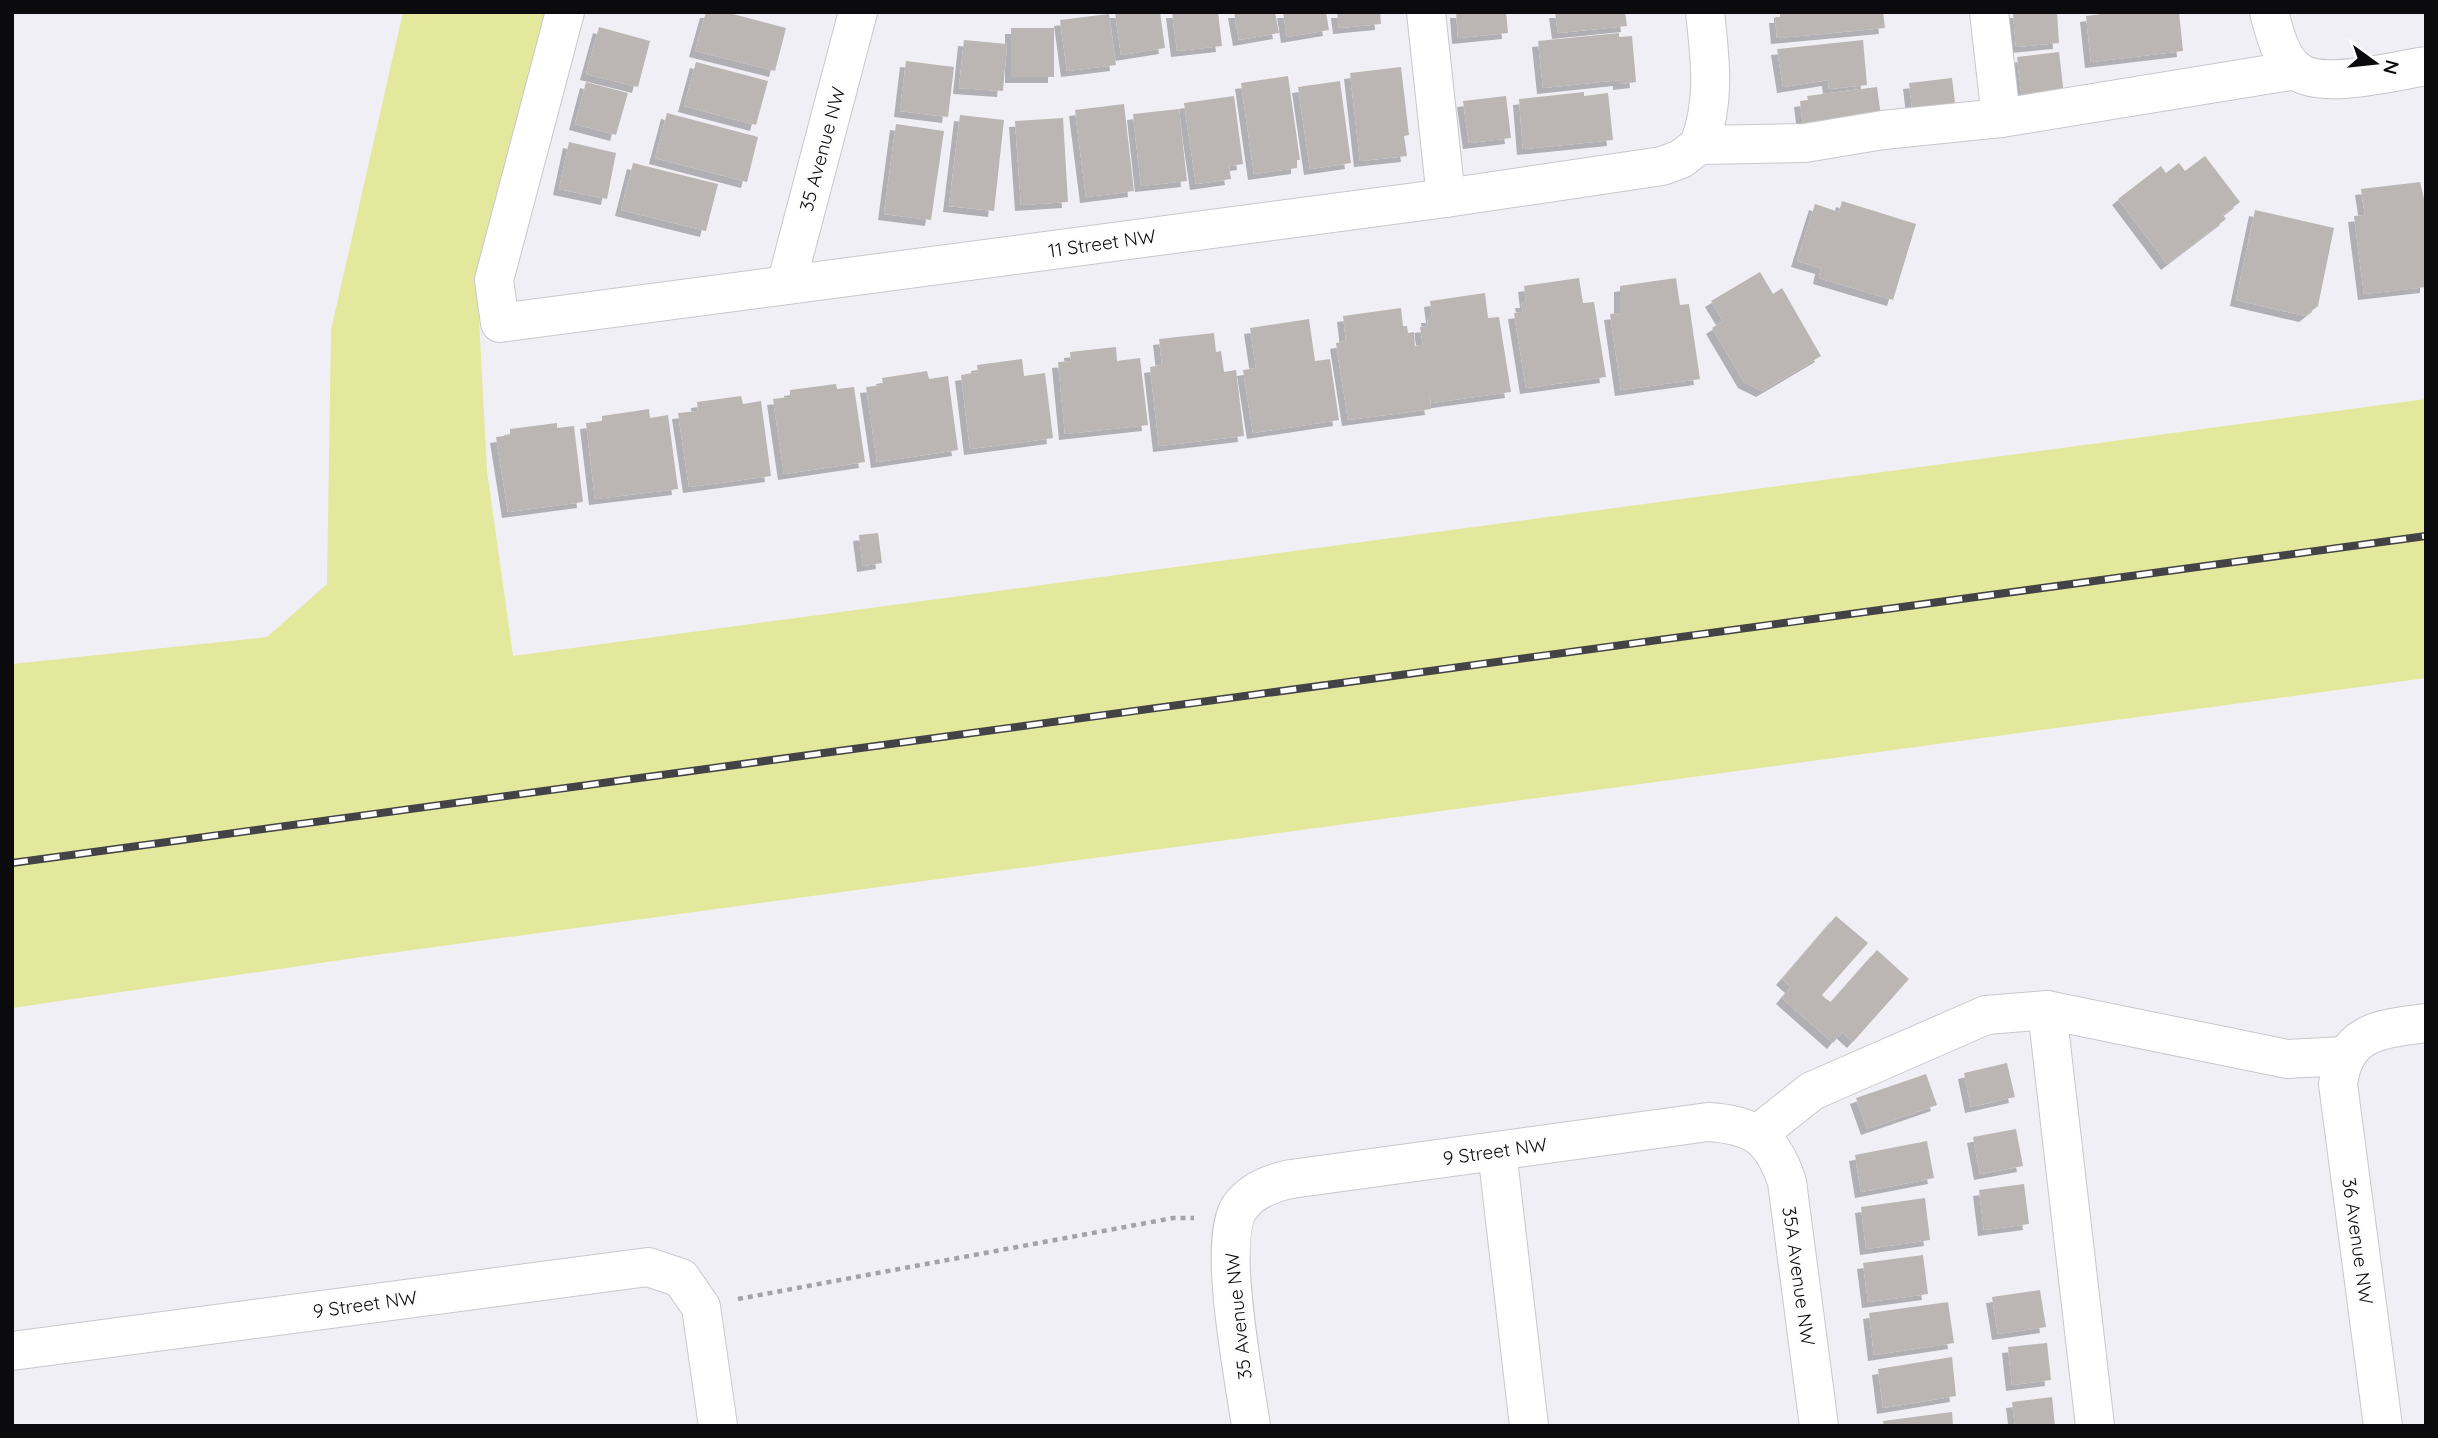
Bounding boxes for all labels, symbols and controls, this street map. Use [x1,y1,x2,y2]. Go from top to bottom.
north arrow [2340,28,2410,98]
text: N [2378,58,2405,77]
street label: 35 Avenue NW [794,84,850,214]
street label: 11 Street NW [1047,224,1157,262]
street label: 9 Street NW [1441,1132,1549,1170]
street label: 36 Avenue NW [2337,1176,2379,1306]
street label: 35A Avenue NW [1777,1205,1821,1347]
street label: 35 Avenue NW [1219,1251,1257,1381]
street label: 9 Street NW [311,1285,419,1323]

